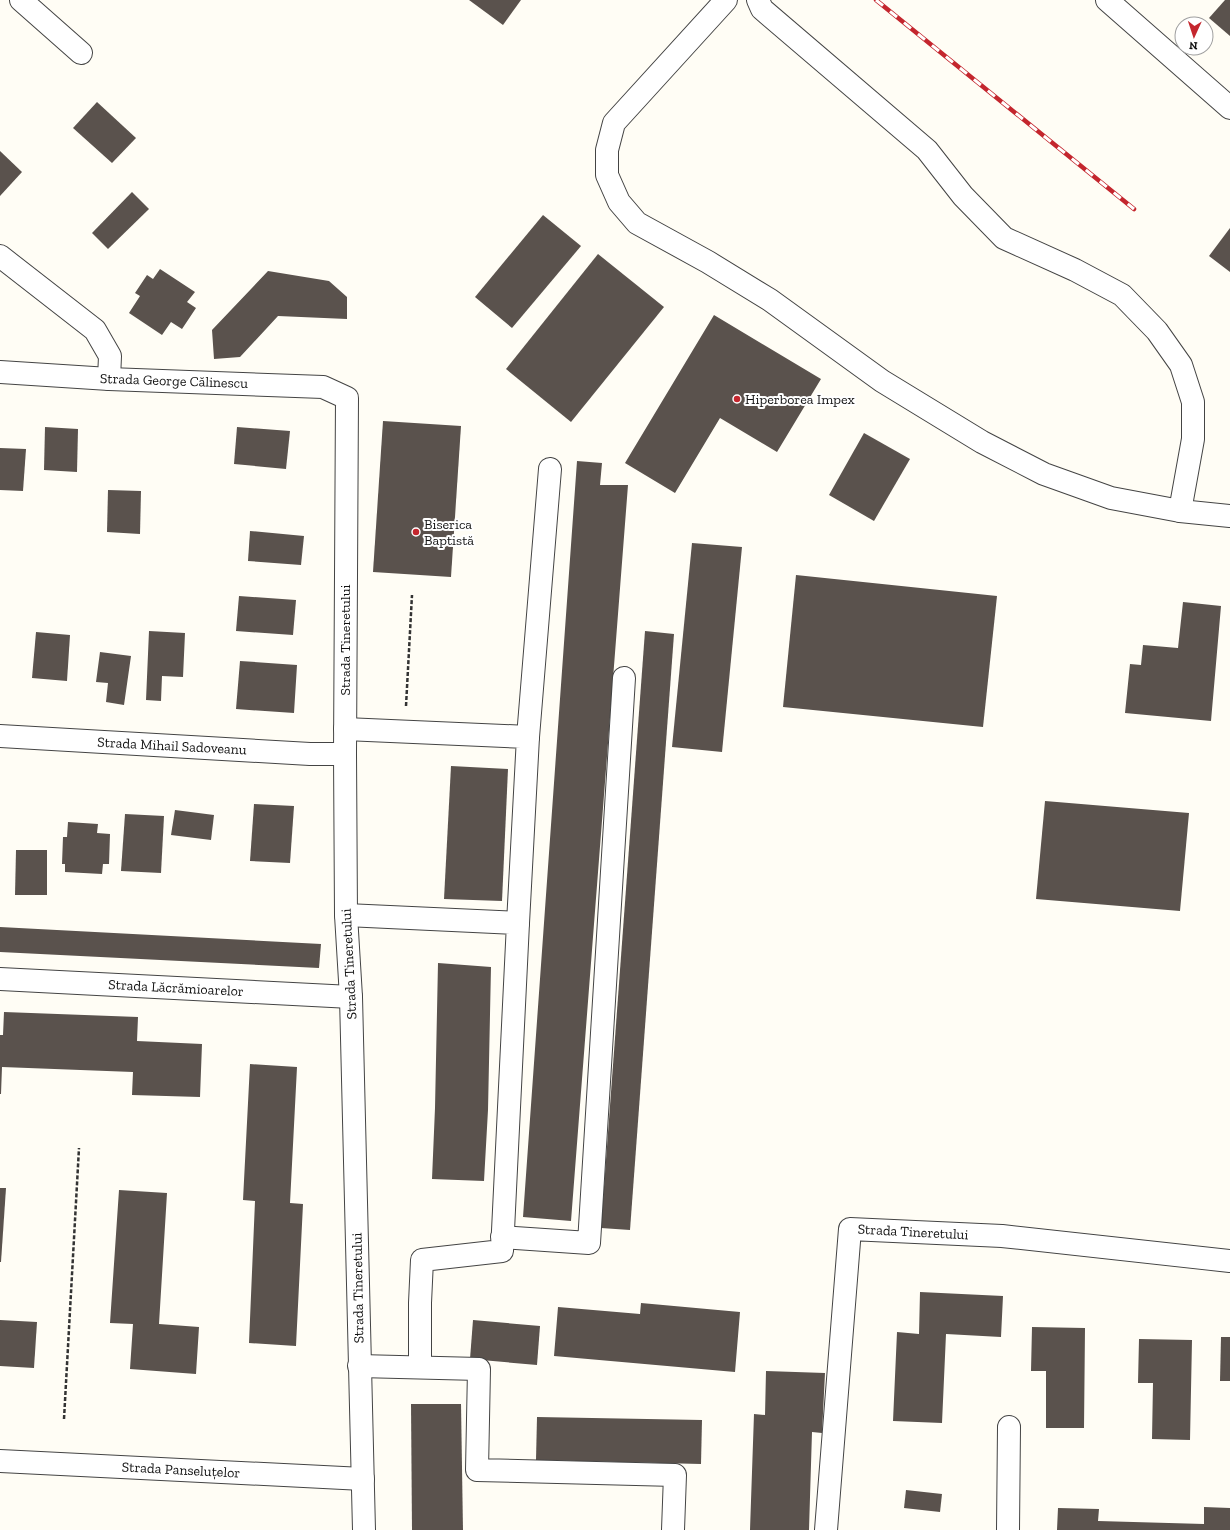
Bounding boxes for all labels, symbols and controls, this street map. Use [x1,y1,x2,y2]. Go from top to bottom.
north arrow [1174,16,1214,56]
text: N [1188,39,1198,52]
street label: Strada George Călinescu [100,370,248,392]
place label: Hiperborea Impex [745,391,855,408]
marker: Hiperborea Impex [732,394,742,404]
place label: Biserica Baptistă [424,516,474,549]
marker: Biserica Baptistă [411,527,421,537]
street label: Strada Tineretului [337,584,354,695]
street label: Strada Mihail Sadoveanu [97,734,247,758]
street label: Strada Tineretului [338,908,360,1020]
street label: Strada Lăcrămioarelor [108,976,244,1000]
street label: Strada Tineretului [857,1221,969,1243]
street label: Strada Tineretului [349,1232,367,1344]
street label: Strada Panseluțelor [121,1458,241,1482]

